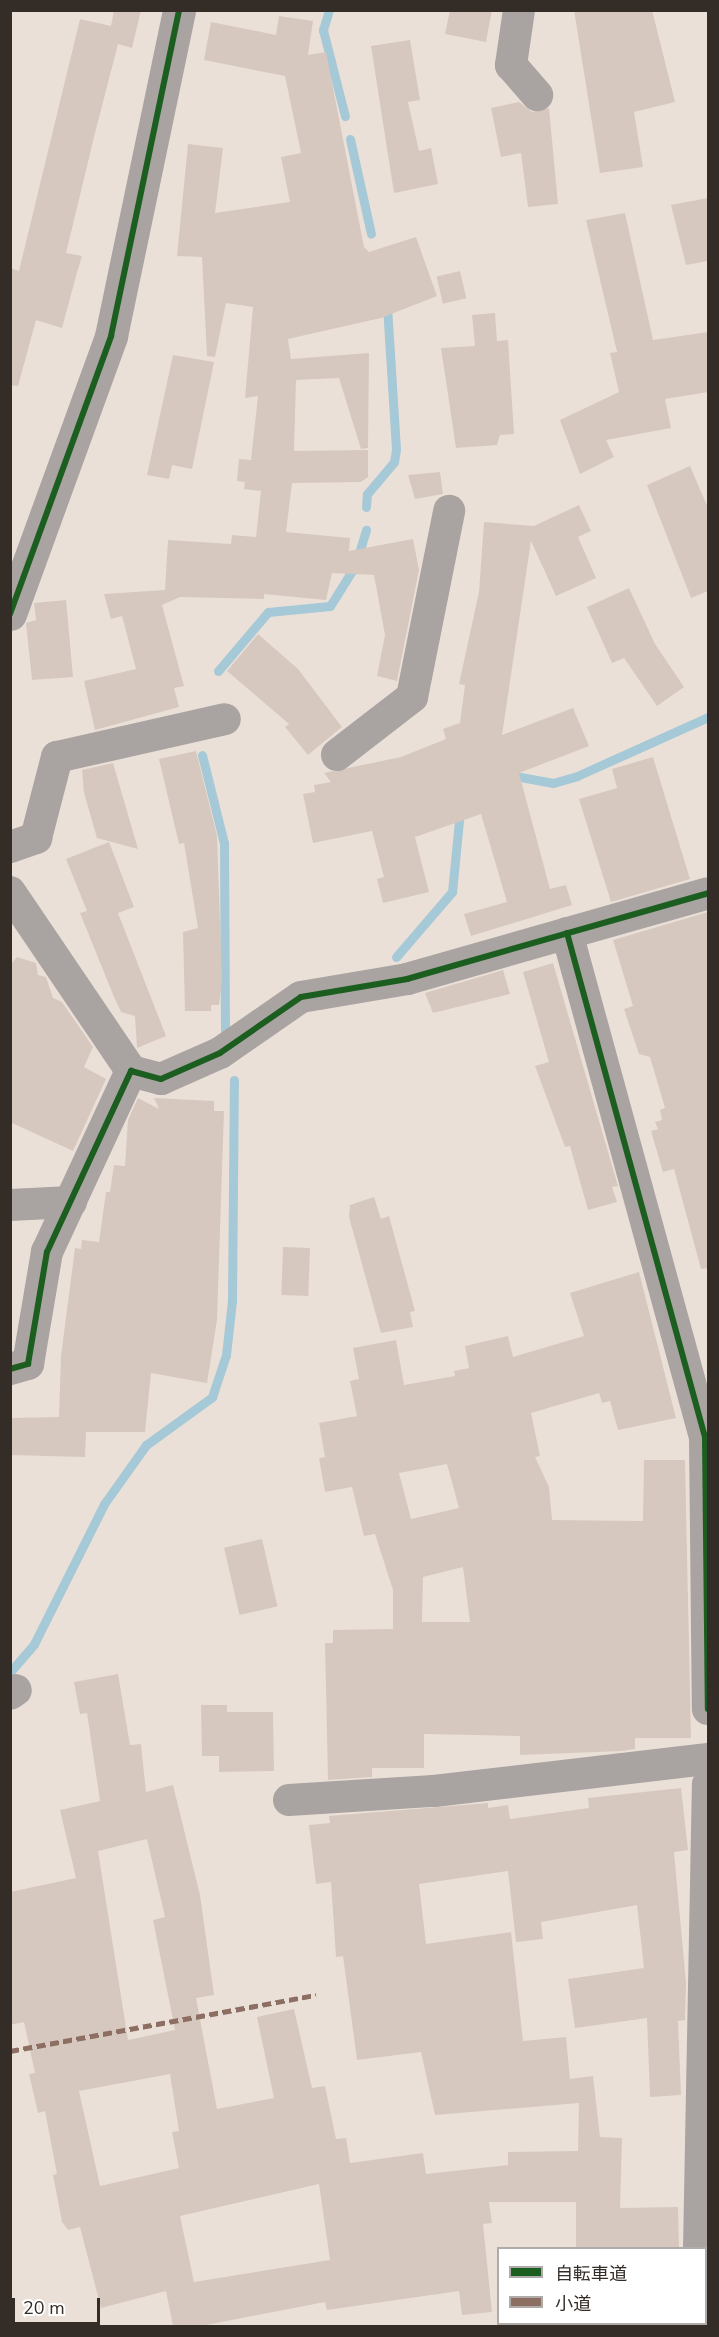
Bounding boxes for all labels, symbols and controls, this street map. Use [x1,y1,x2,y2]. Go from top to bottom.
legend [497,2247,707,2325]
text: 自転車道 [555,2262,627,2286]
scale bar [15,2286,104,2324]
text: 小道 [555,2292,591,2316]
text: 20 m [23,2296,65,2320]

